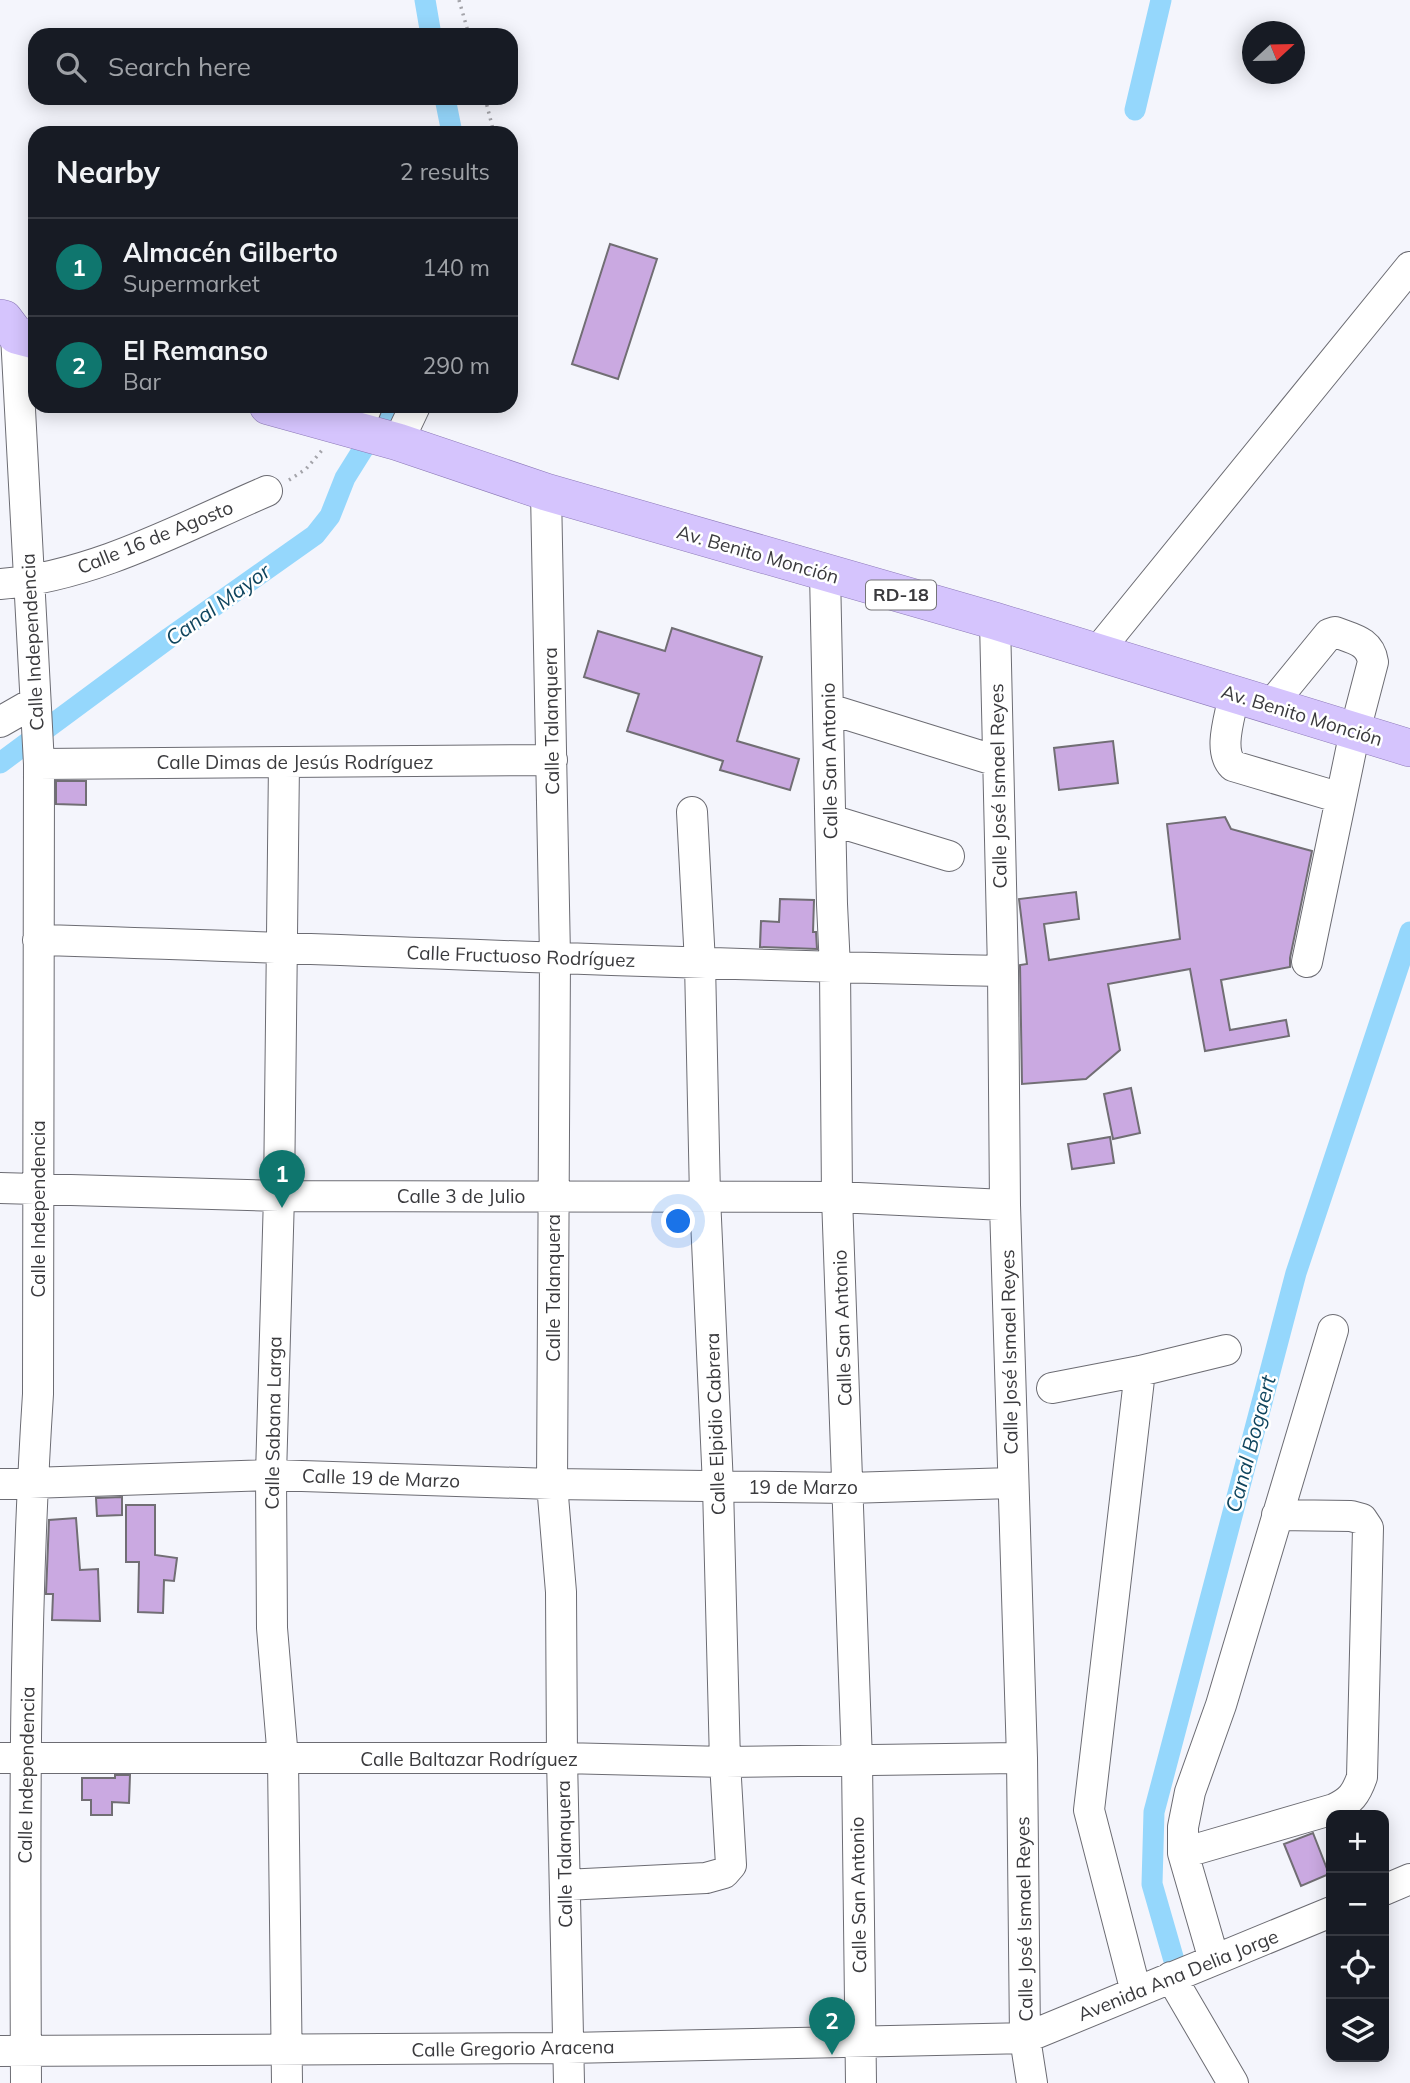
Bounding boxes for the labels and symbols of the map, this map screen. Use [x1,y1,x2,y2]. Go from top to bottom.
north arrow [1242,21,1305,84]
street label: Calle 16 de Agosto [74,495,236,579]
street label: Av. Benito Monción [674,519,842,589]
street label: Calle Independencia [15,553,49,731]
water label: Canal Mayor [160,557,276,651]
road number: RD-18 [866,580,936,610]
street label: Calle Talanquera [538,647,564,795]
street label: Av. Benito Monción [1218,679,1386,751]
street label: Calle San Antonio [816,682,842,840]
street label: Calle José Ismael Reyes [984,683,1012,889]
street label: Calle Dimas de Jesús Rodríguez [157,750,434,774]
street label: Calle Fructuoso Rodríguez [406,940,636,972]
street label: Calle Independencia [26,1120,50,1298]
pin: 1 [259,1150,305,1208]
street label: Calle 3 de Julio [397,1184,525,1208]
your location [661,1204,695,1238]
street label: Calle Talanquera [541,1214,565,1362]
street label: Calle San Antonio [827,1249,857,1407]
street label: Calle José Ismael Reyes [995,1249,1023,1455]
street label: Calle Elpidio Cabrera [700,1332,730,1516]
street label: Calle Sabana Larga [259,1336,287,1510]
water label: Canal Bogaert [1219,1372,1281,1515]
street label: Calle 19 de Marzo [302,1463,460,1493]
street label: 19 de Marzo [748,1475,858,1499]
street label: Calle Independencia [12,1686,40,1864]
street label: Calle Baltazar Rodríguez [360,1747,578,1771]
street label: Calle Talanquera [551,1780,577,1928]
street label: Calle San Antonio [845,1816,871,1974]
street label: Calle José Ismael Reyes [1010,1816,1038,2022]
street label: Avenida Ana Delia Jorge [1074,1924,1282,2026]
pin: 2 [809,1997,855,2055]
street label: Calle Gregorio Aracena [411,2034,615,2062]

